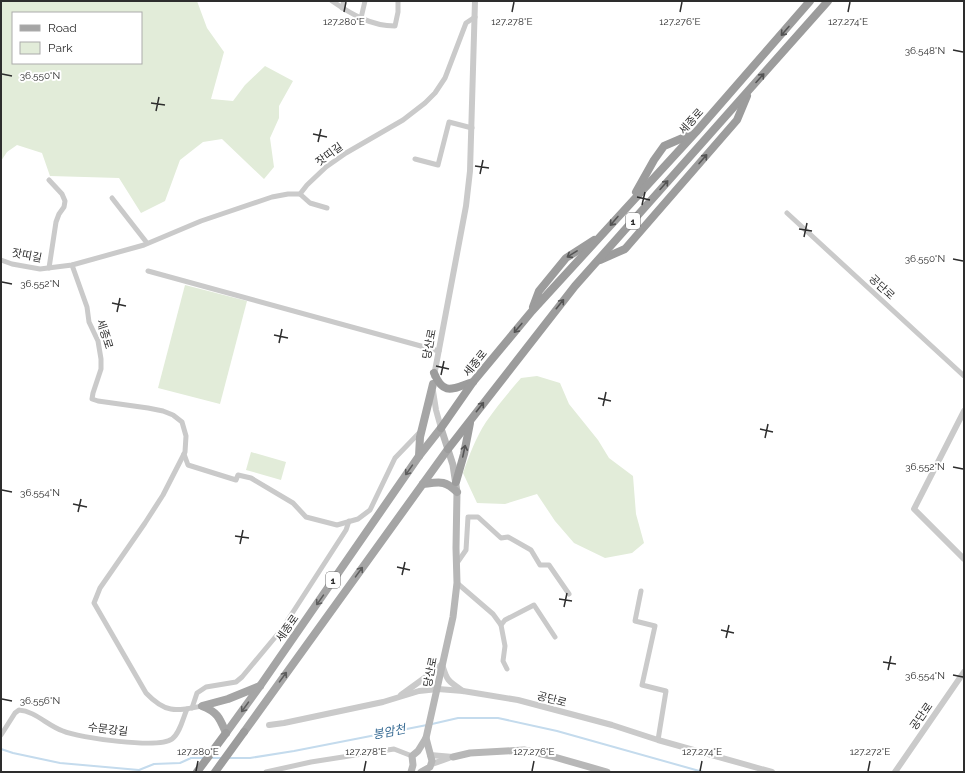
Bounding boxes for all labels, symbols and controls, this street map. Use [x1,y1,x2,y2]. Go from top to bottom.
legend [12,12,142,64]
text: 127.280°E [323,16,365,27]
text: 127.278°E [491,16,533,27]
text: 127.276°E [659,16,701,27]
text: 127.274°E [828,16,868,27]
text: Road [48,21,77,35]
one-way arrow [781,25,790,35]
text: Park [48,41,73,55]
text: 36.548°N [905,45,945,56]
text: 36.550°N [20,70,60,81]
one-way arrow [755,73,764,83]
street label: 세종로 [676,106,706,137]
street label: 잣띠길 [313,140,345,169]
one-way arrow [698,154,708,164]
one-way arrow [660,180,669,190]
road number: 1 [626,213,640,229]
one-way arrow [610,216,619,227]
street label: 잣띠길 [11,246,43,265]
one-way arrow [566,250,577,258]
text: 36.550°N [905,253,945,264]
street label: 공단로 [866,272,897,302]
text: 36.552°N [20,278,60,289]
one-way arrow [556,299,565,309]
street label: 세종로 [94,318,115,351]
one-way arrow [513,323,522,333]
street label: 당산로 [420,328,439,360]
street label: 세종로 [461,347,490,379]
one-way arrow [476,401,485,412]
one-way arrow [461,445,469,458]
text: 36.552°N [905,461,945,472]
one-way arrow [405,464,413,475]
text: 36.554°N [20,487,60,498]
one-way arrow [355,567,363,578]
road number: 1 [326,572,340,588]
one-way arrow [316,594,324,605]
street label: 세종로 [273,612,301,644]
street label: 당산로 [421,656,440,688]
text: 36.554°N [905,670,945,681]
one-way arrow [279,672,287,683]
street label: 공단로 [536,689,568,710]
text: 36.556°N [20,695,60,706]
street label: 공단로 [907,700,935,732]
one-way arrow [241,701,249,712]
street label: 수문강길 [87,721,129,738]
water label: 봉암천 [371,722,409,742]
text: 127.280°E [177,746,219,757]
text: 127.278°E [345,746,387,757]
text: 127.276°E [513,746,555,757]
text: 127.274°E [682,746,722,757]
text: 127.272°E [850,746,890,757]

